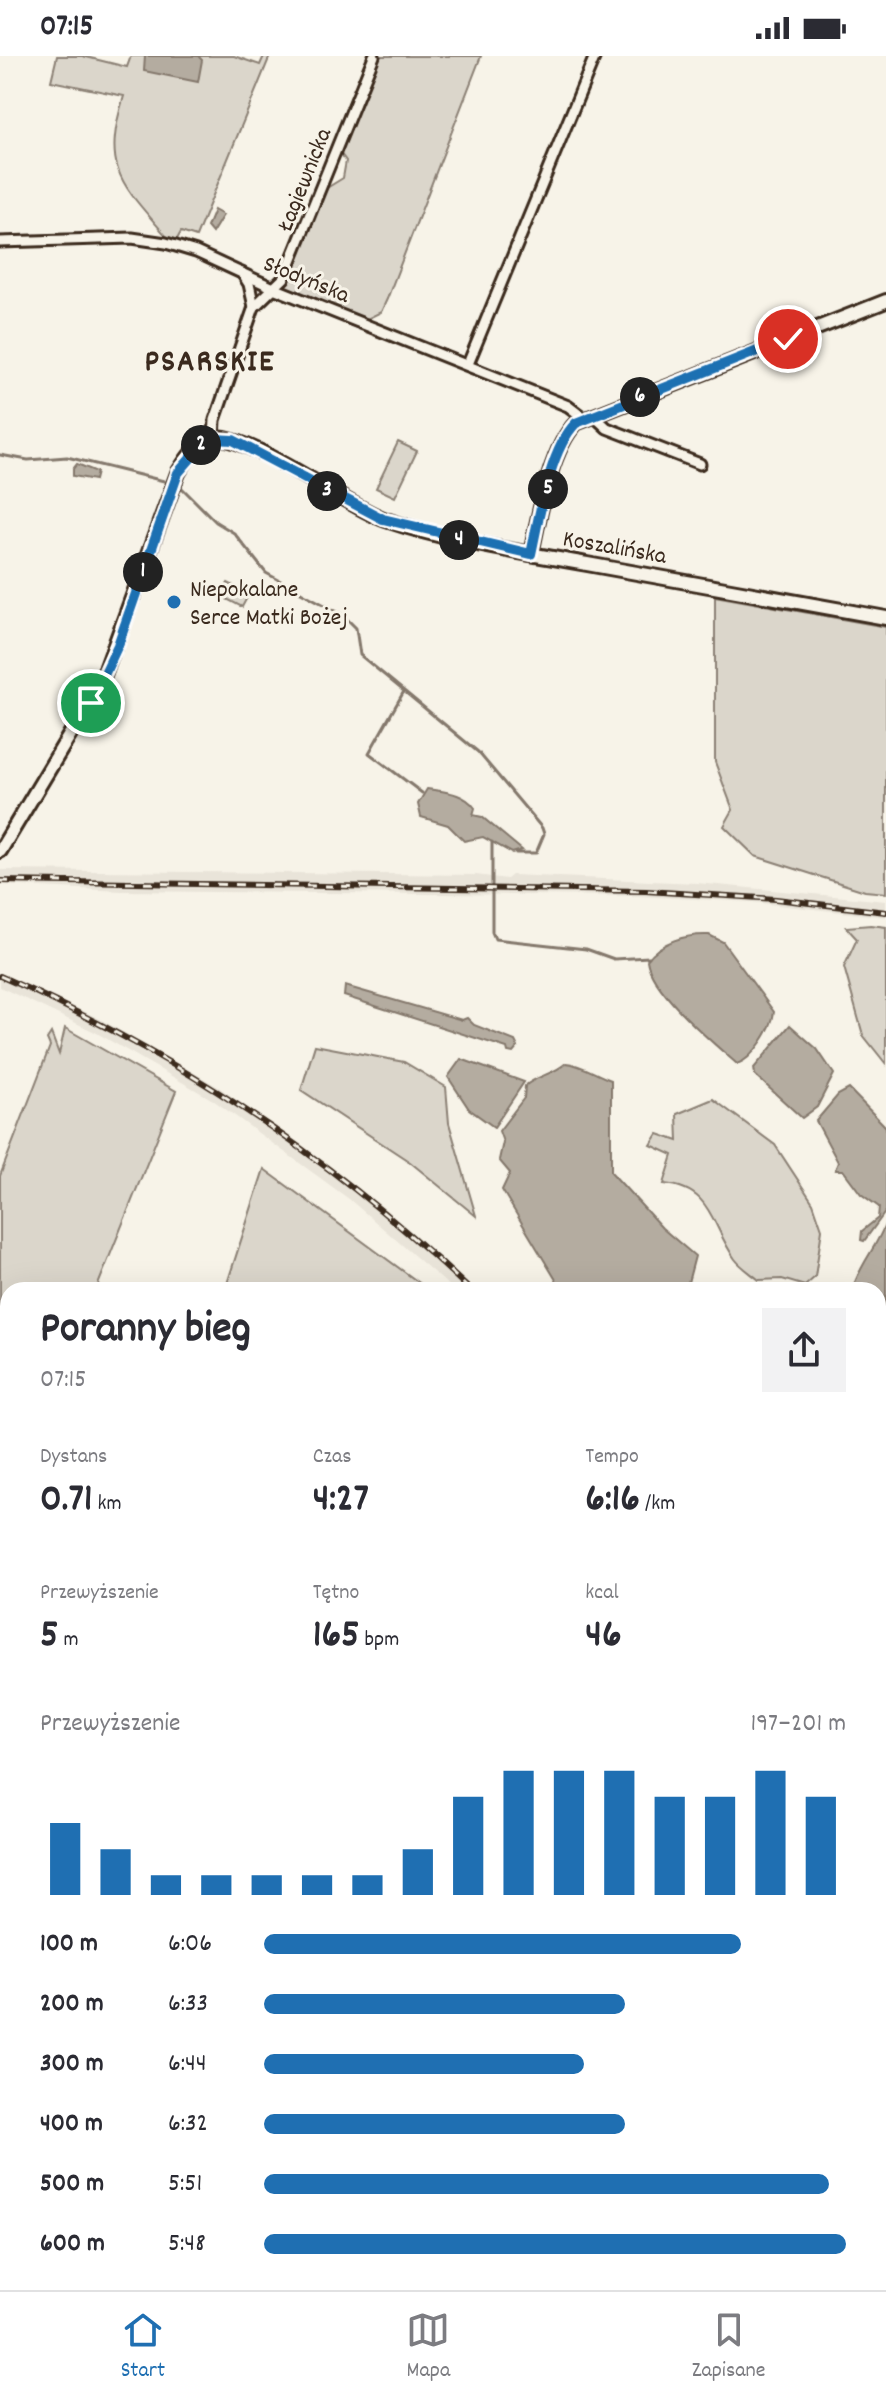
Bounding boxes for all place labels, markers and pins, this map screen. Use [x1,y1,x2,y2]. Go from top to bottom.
pin [754,305,822,373]
pin: 6 [620,377,660,417]
pin: 2 [181,425,221,465]
pin: 5 [528,469,568,509]
pin: 3 [307,471,347,511]
pin: 4 [439,520,479,560]
pin: 1 [123,552,163,592]
place label: Niepokalane Serce Matki Bożej [190,574,348,636]
marker: Niepokalane Serce Matki Bożej [165,593,183,611]
pin [57,669,125,737]

